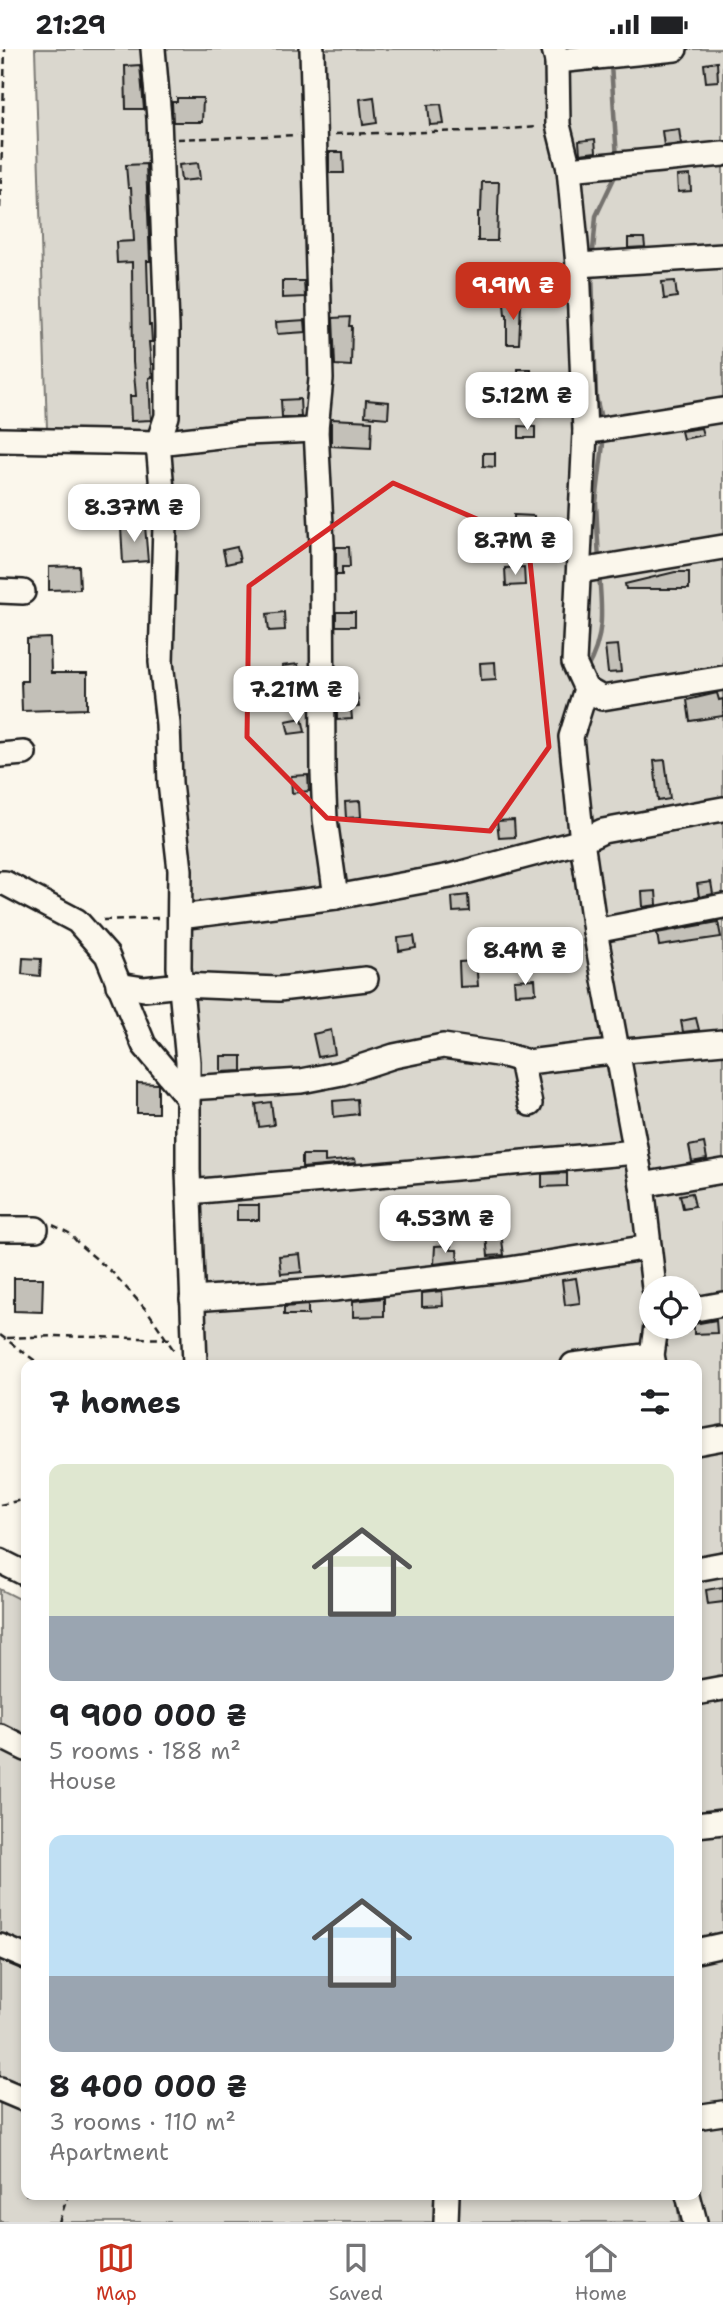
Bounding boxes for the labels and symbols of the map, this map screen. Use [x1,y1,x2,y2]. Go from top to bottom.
pin: 9.9M ₴ [456,263,570,322]
pin: 5.12M ₴ [462,373,592,432]
pin: 8.37M ₴ [69,484,199,544]
pin: 8.7M ₴ [458,517,572,577]
pin: 7.21M ₴ [231,667,361,726]
pin: 8.4M ₴ [468,927,582,987]
pin: 4.53M ₴ [380,1195,510,1255]

